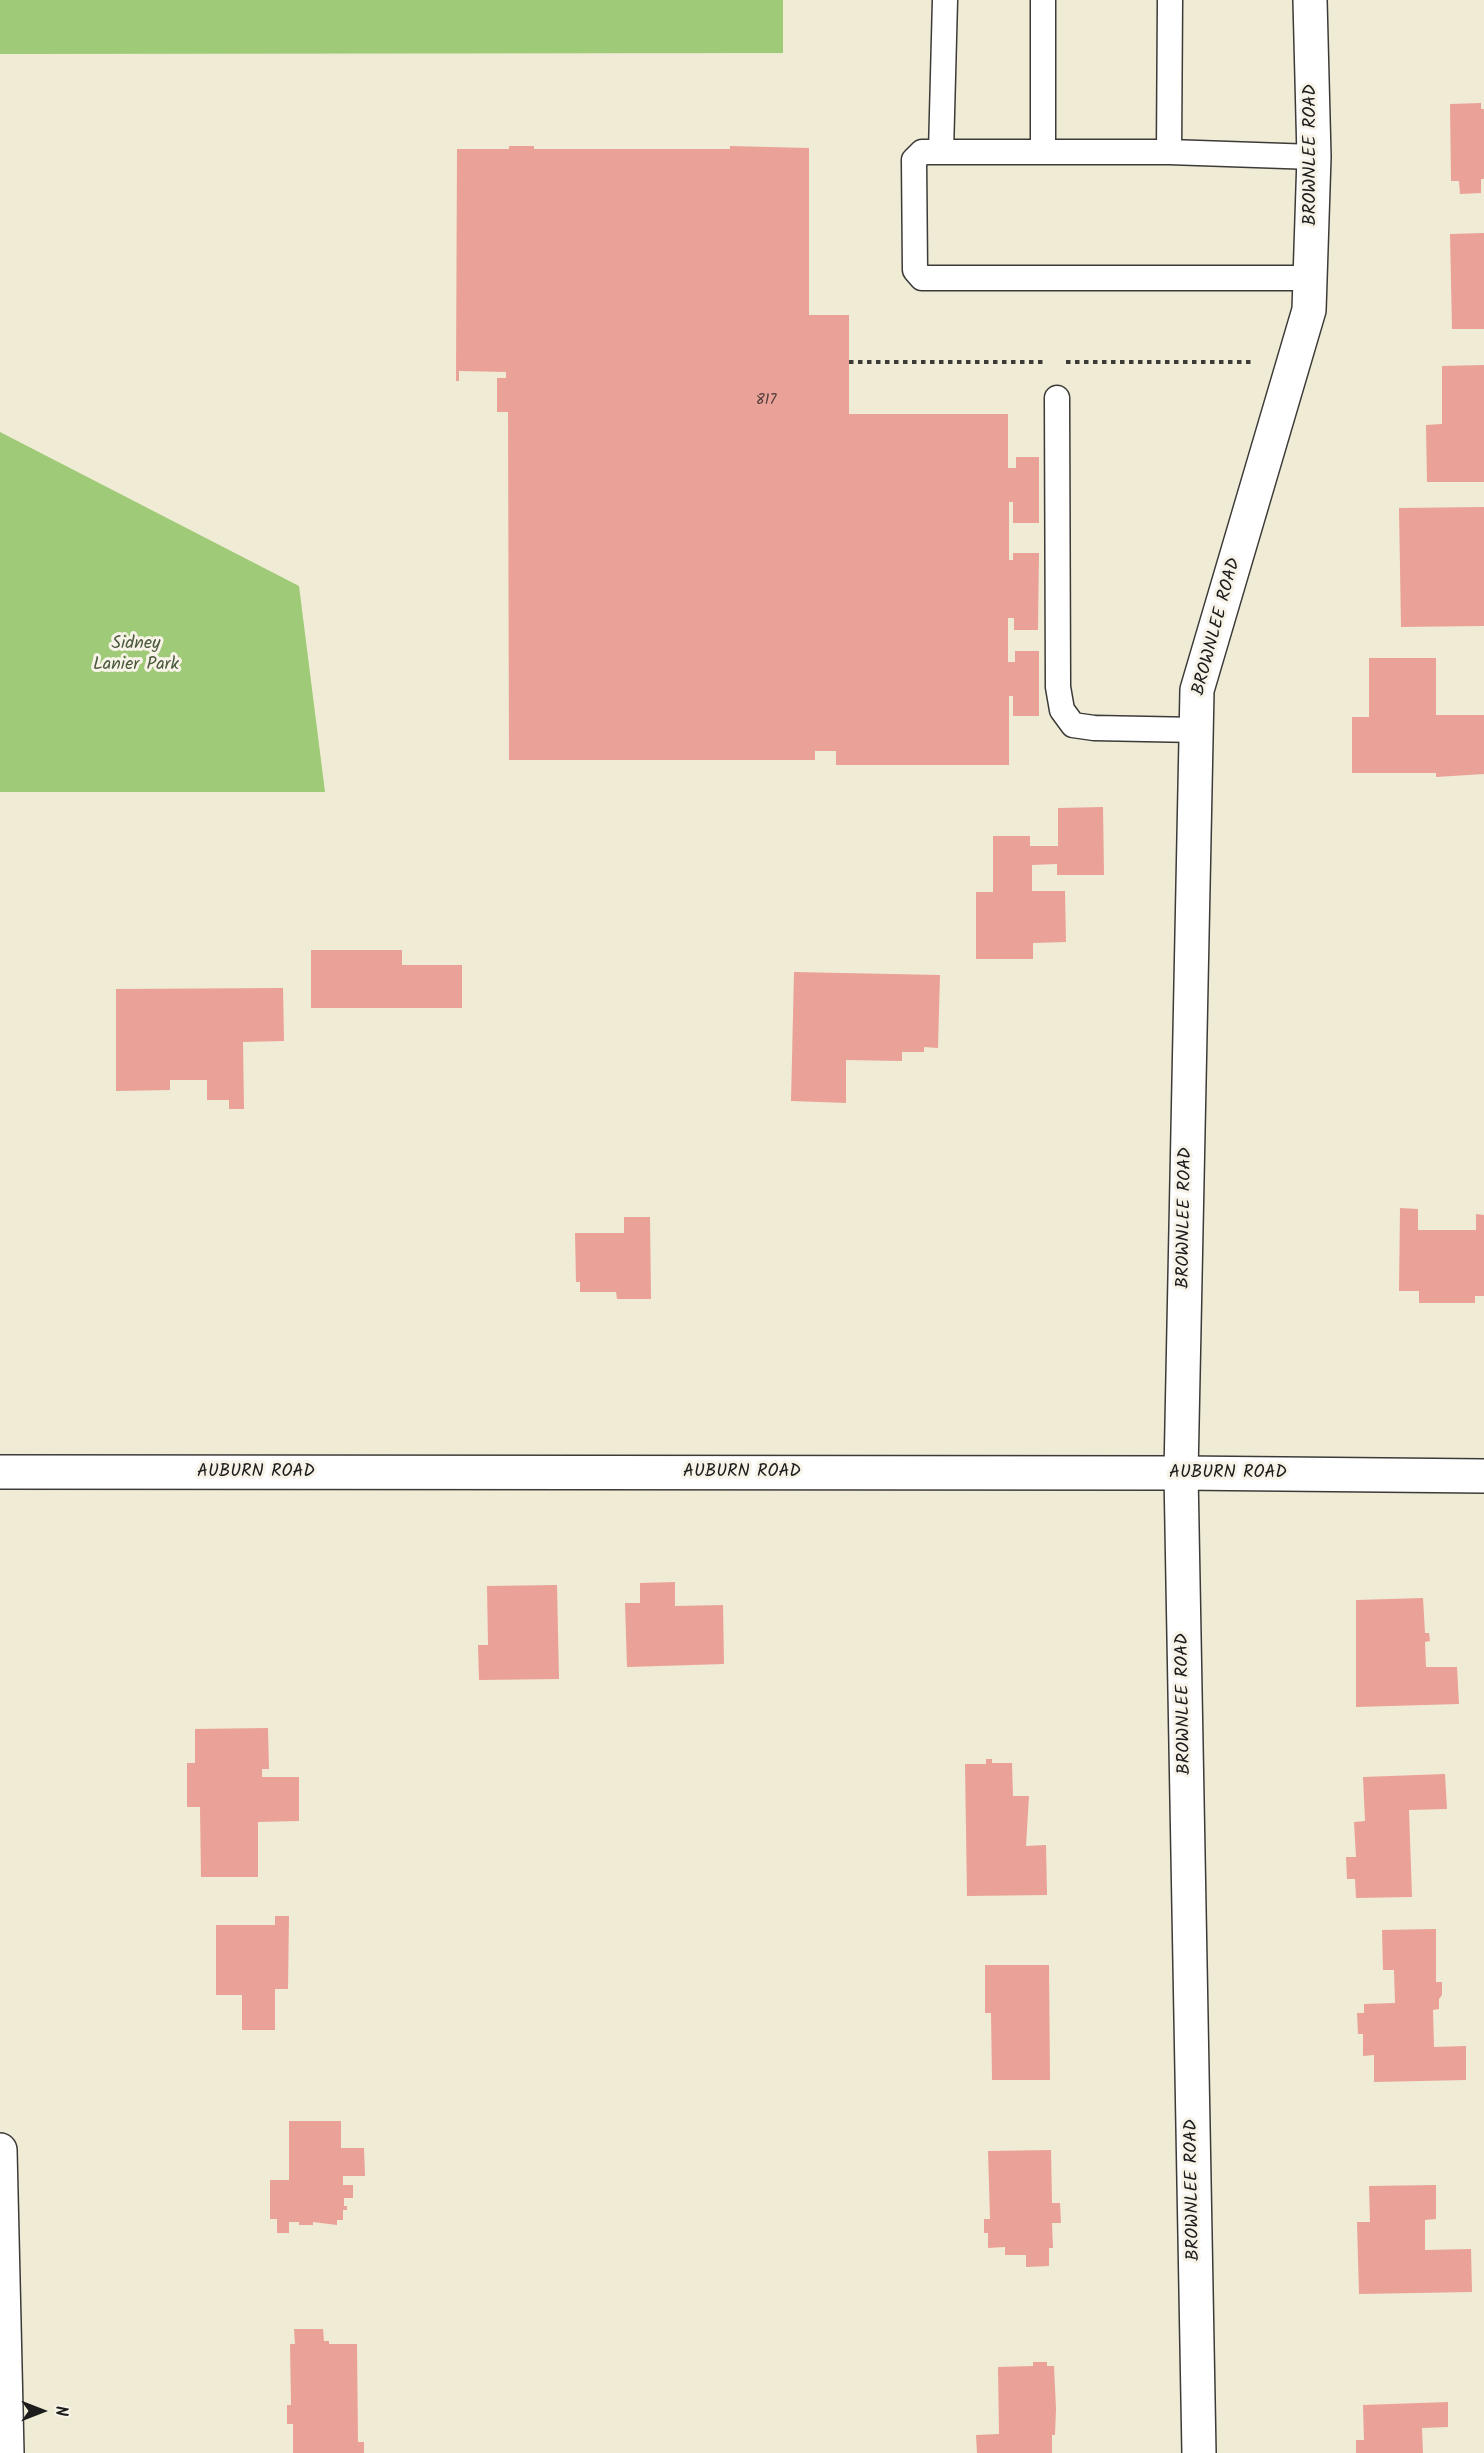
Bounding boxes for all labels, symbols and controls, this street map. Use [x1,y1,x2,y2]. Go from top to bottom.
street label: BROWNLEE ROAD [1301,84,1323,226]
house number: 817 [756,392,776,410]
street label: BROWNLEE ROAD [1189,556,1247,698]
park label: Sidney Lanier Park [93,634,179,676]
street label: BROWNLEE ROAD [1174,1147,1198,1289]
street label: AUBURN ROAD [197,1462,315,1484]
street label: AUBURN ROAD [683,1462,801,1484]
street label: AUBURN ROAD [1169,1463,1287,1485]
street label: BROWNLEE ROAD [1173,1633,1197,1775]
street label: BROWNLEE ROAD [1182,2119,1206,2261]
north arrow [12,2381,72,2441]
text: N [48,2406,73,2416]

